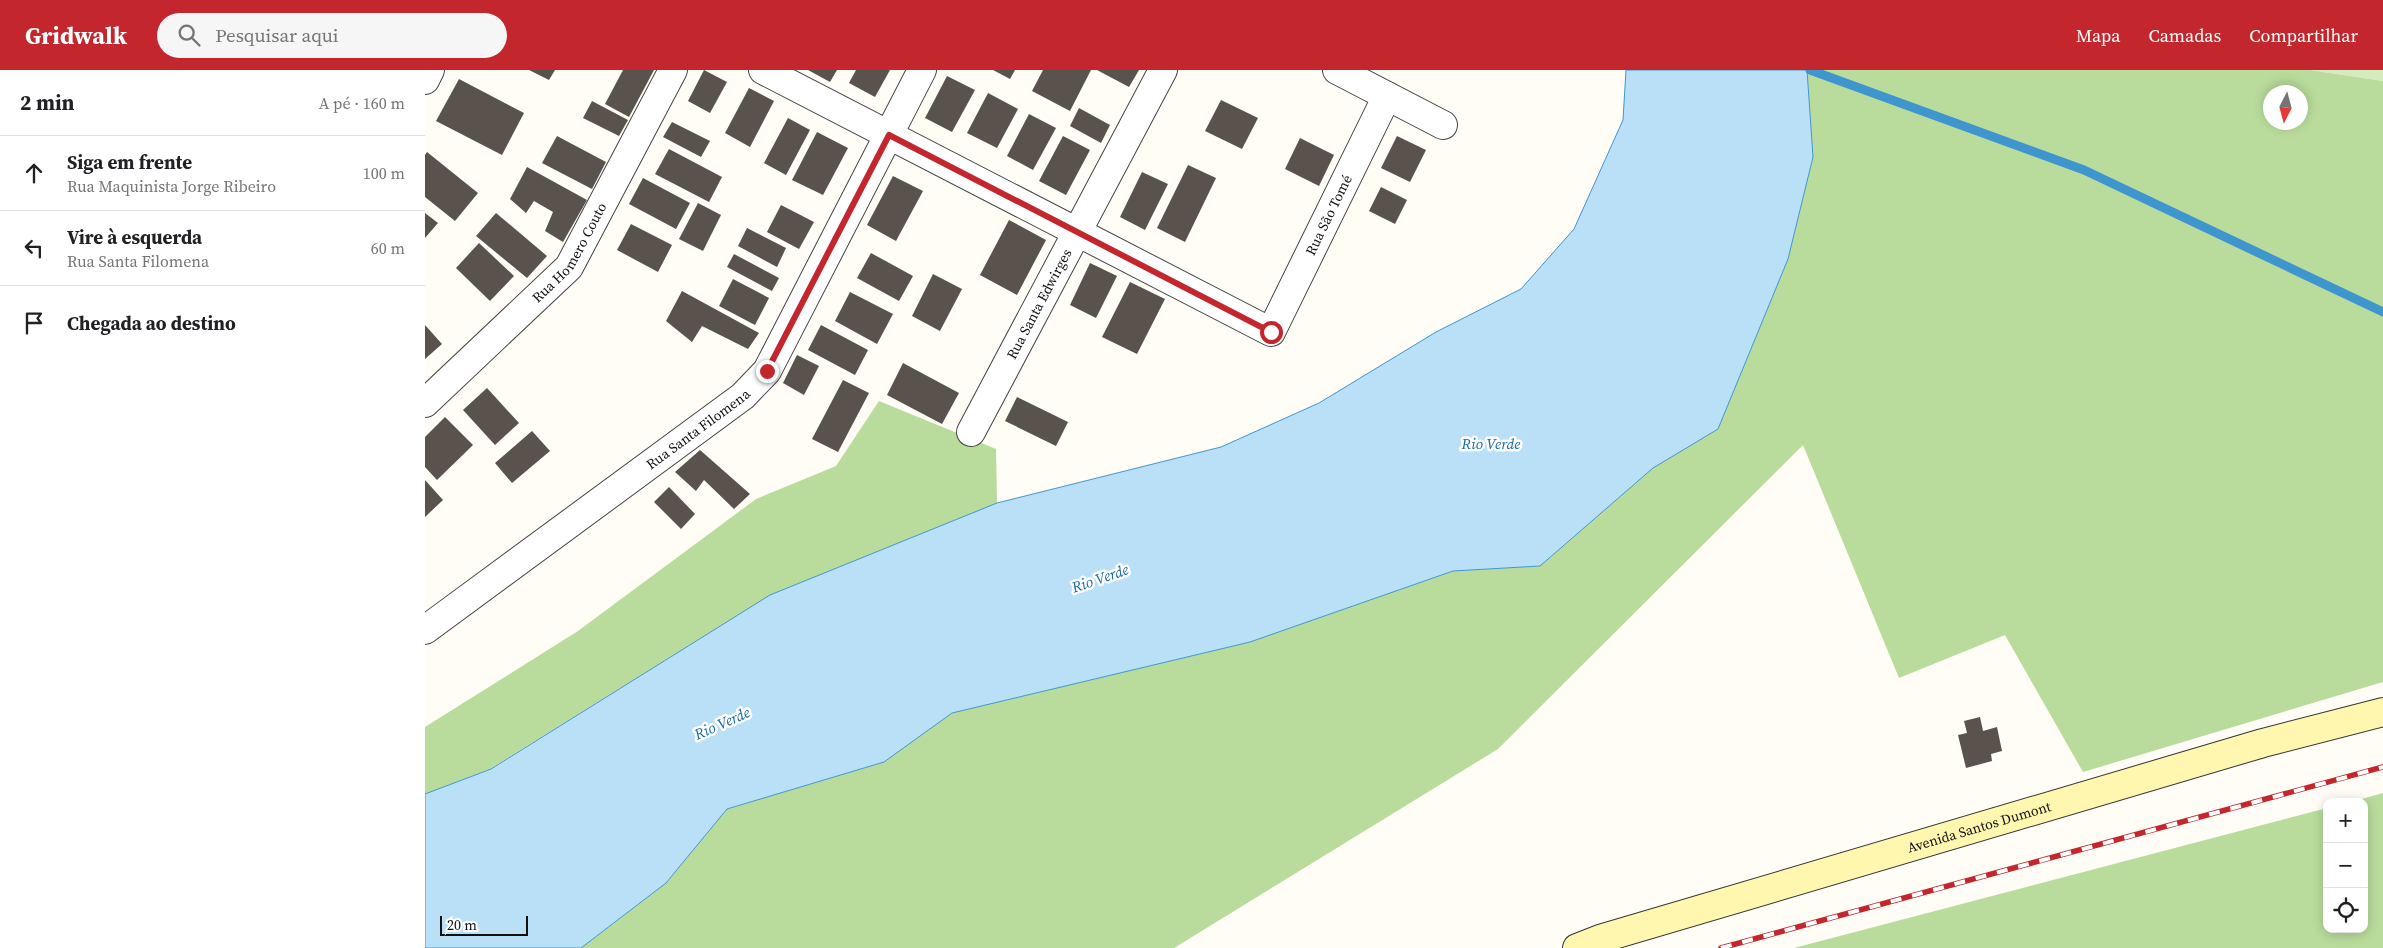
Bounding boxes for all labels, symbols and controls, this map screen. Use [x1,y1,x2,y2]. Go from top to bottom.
search box [157,13,507,58]
text: Gridwalk [25,19,127,52]
icon: search [175,21,203,49]
text: Pesquisar aqui [215,22,338,48]
text: Mapa [2076,23,2120,48]
text: Camadas [2148,23,2221,48]
text: Compartilhar [2249,23,2358,48]
north arrow [2263,85,2308,130]
text: 2 min [20,88,75,117]
text: A pé · 160 m [319,92,405,114]
text: Siga em frente [67,149,192,175]
icon: ahead [20,159,48,187]
text: 100 m [363,162,405,184]
street label: Rua São Tomé [1300,171,1357,259]
text: Rua Maquinista Jorge Ribeiro [67,175,276,197]
street label: Rua Homero Couto [527,199,611,307]
text: Vire à esquerda [67,224,202,250]
icon: left [20,234,48,262]
text: 60 m [371,237,405,259]
street label: Rua Santa Edwirges [1001,245,1076,363]
text: Rua Santa Filomena [67,250,209,272]
icon: arrive [20,309,48,337]
text: Chegada ao destino [67,310,236,336]
route start [1260,321,1283,344]
route end [756,360,779,383]
street label: Rua Santa Filomena [642,384,755,474]
water label: Rio Verde [1461,433,1520,454]
water label: Rio Verde [1068,558,1131,598]
water label: Rio Verde [690,701,753,745]
street label: Avenida Santos Dumont [1905,796,2054,858]
map controls [2323,798,2368,933]
button: + [2323,798,2368,843]
button: − [2323,843,2368,888]
button: locate [2323,888,2368,933]
scale bar [440,913,527,936]
text: 20 m [447,915,477,935]

